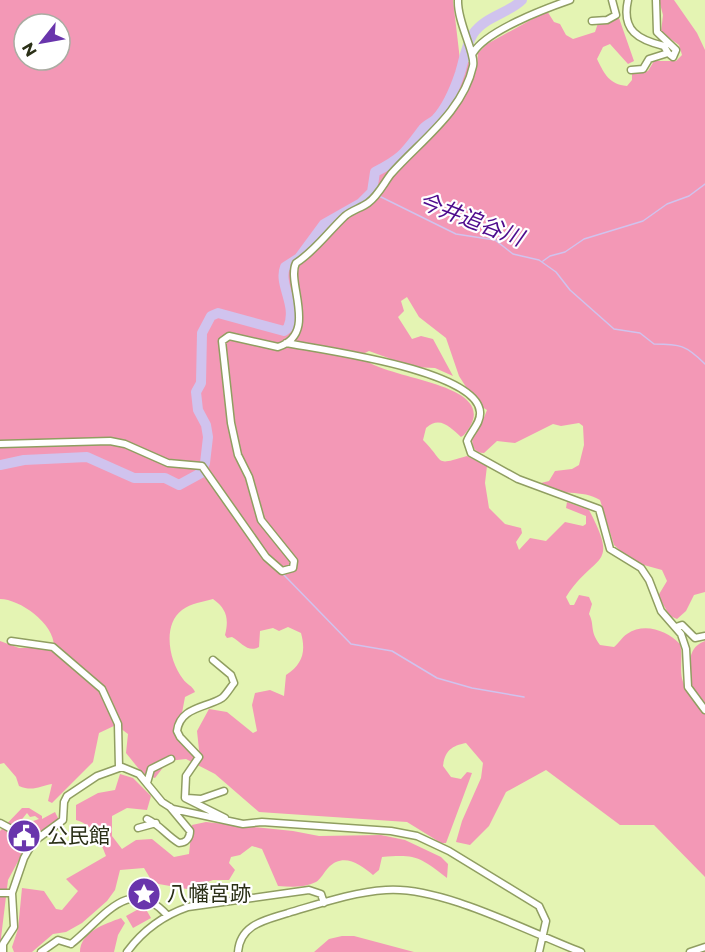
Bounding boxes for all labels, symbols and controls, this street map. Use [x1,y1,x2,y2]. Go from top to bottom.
north arrow [12,12,72,72]
text: N [18,39,41,60]
water label: 今井追谷川 [415,187,529,252]
public building icon: 公民館 [6,818,42,854]
place label: 公民館 [47,823,110,848]
place icon: 八幡宮跡 [126,876,162,912]
place label: 八幡宮跡 [167,881,251,906]

